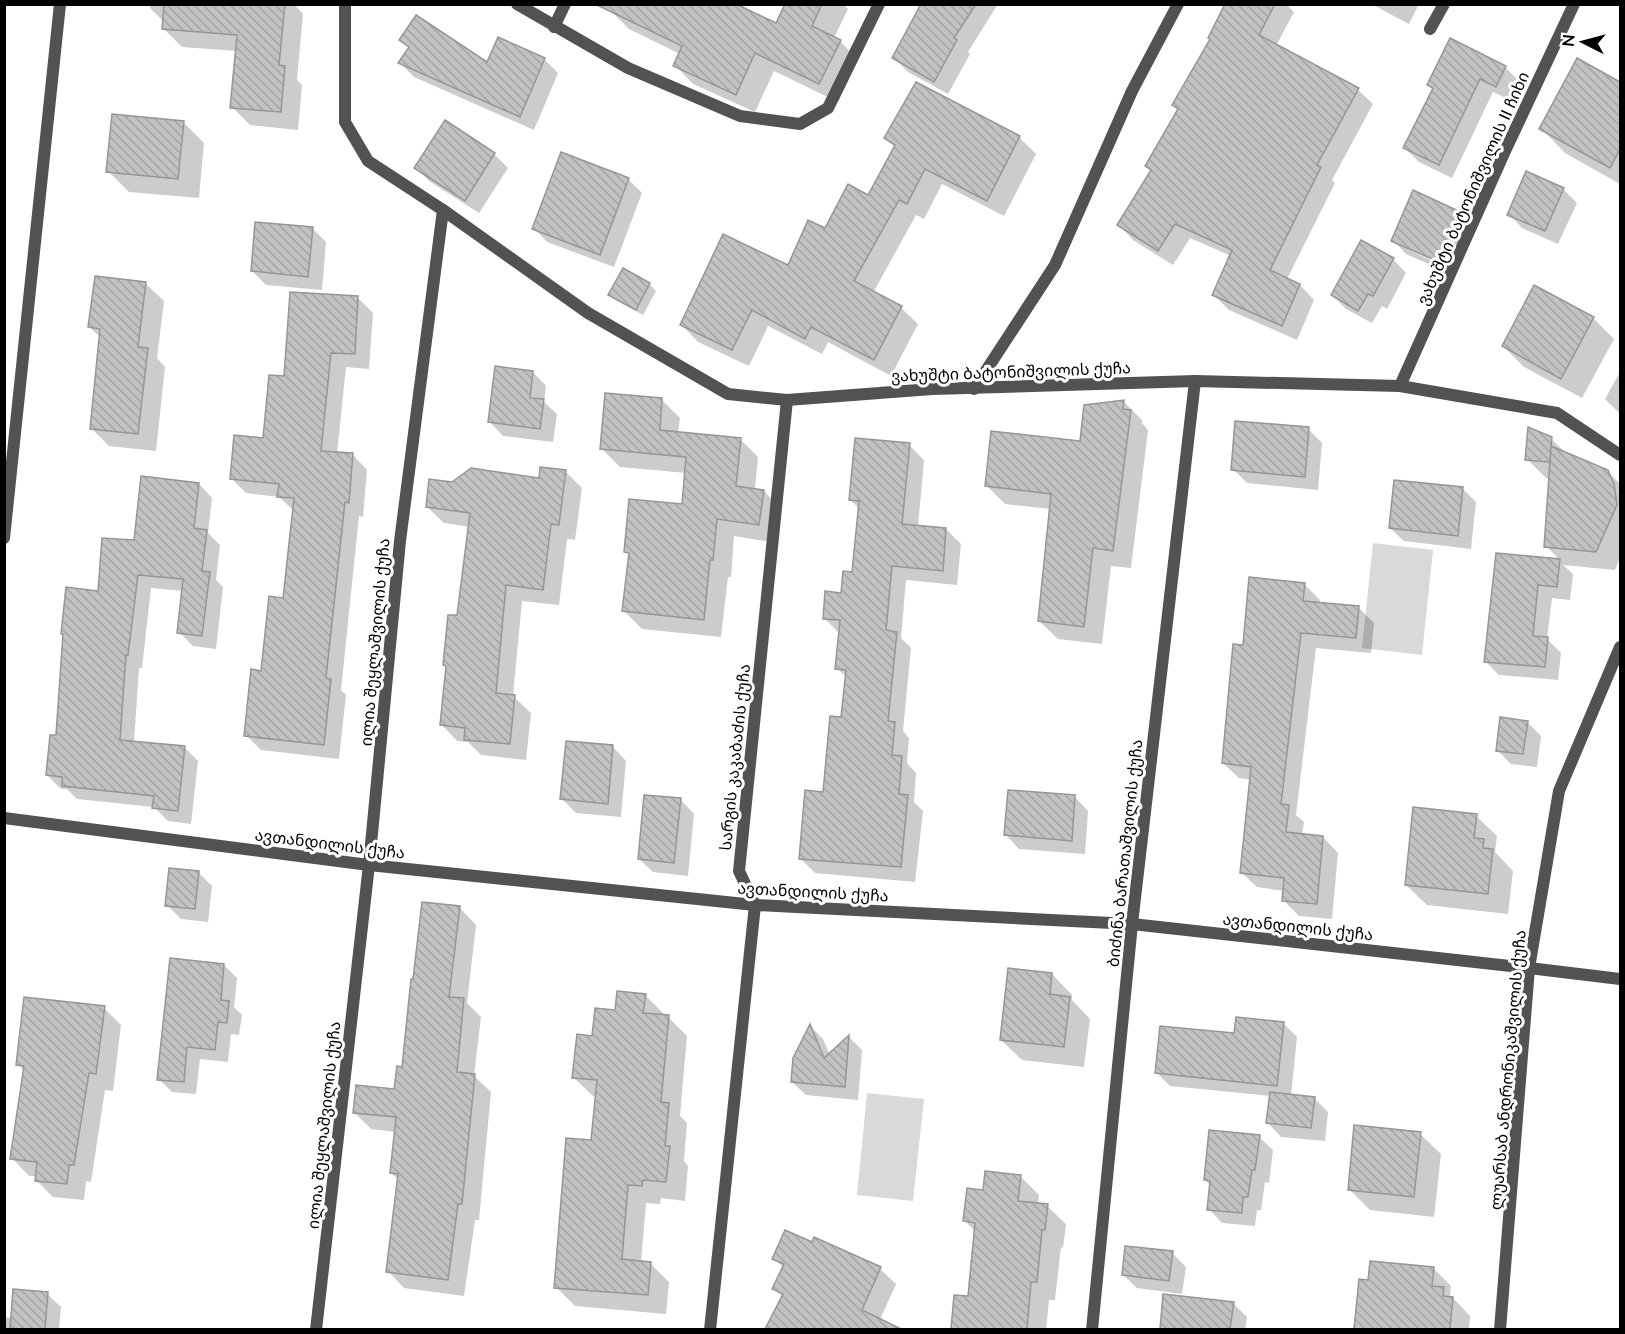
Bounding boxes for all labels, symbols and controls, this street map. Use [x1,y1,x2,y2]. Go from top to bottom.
north arrow [1553,12,1613,72]
text: N [1557,33,1578,48]
street label: ვახუშტი ბატონიშვილის II ჩიხი [1412,68,1534,308]
street label: ვახუშტი ბატონიშვილის ქუჩა [891,357,1131,387]
street label: ილია შეყლაშვილის ქუჩა [355,537,395,747]
street label: სარგის კაკაბაძის ქუჩა [715,663,754,851]
street label: ბიძინა ბარათაშვილის ქუჩა [1103,738,1147,968]
street label: ავთანდილის ქუჩა [254,824,406,864]
street label: ავთანდილის ქუჩა [737,878,889,906]
street label: ავთანდილის ქუჩა [1222,909,1374,945]
street label: ლუარსაბ ანდრონიკაშვილის ქუჩა [1485,929,1531,1211]
street label: ილია შეყლაშვილის ქუჩა [303,1020,345,1230]

